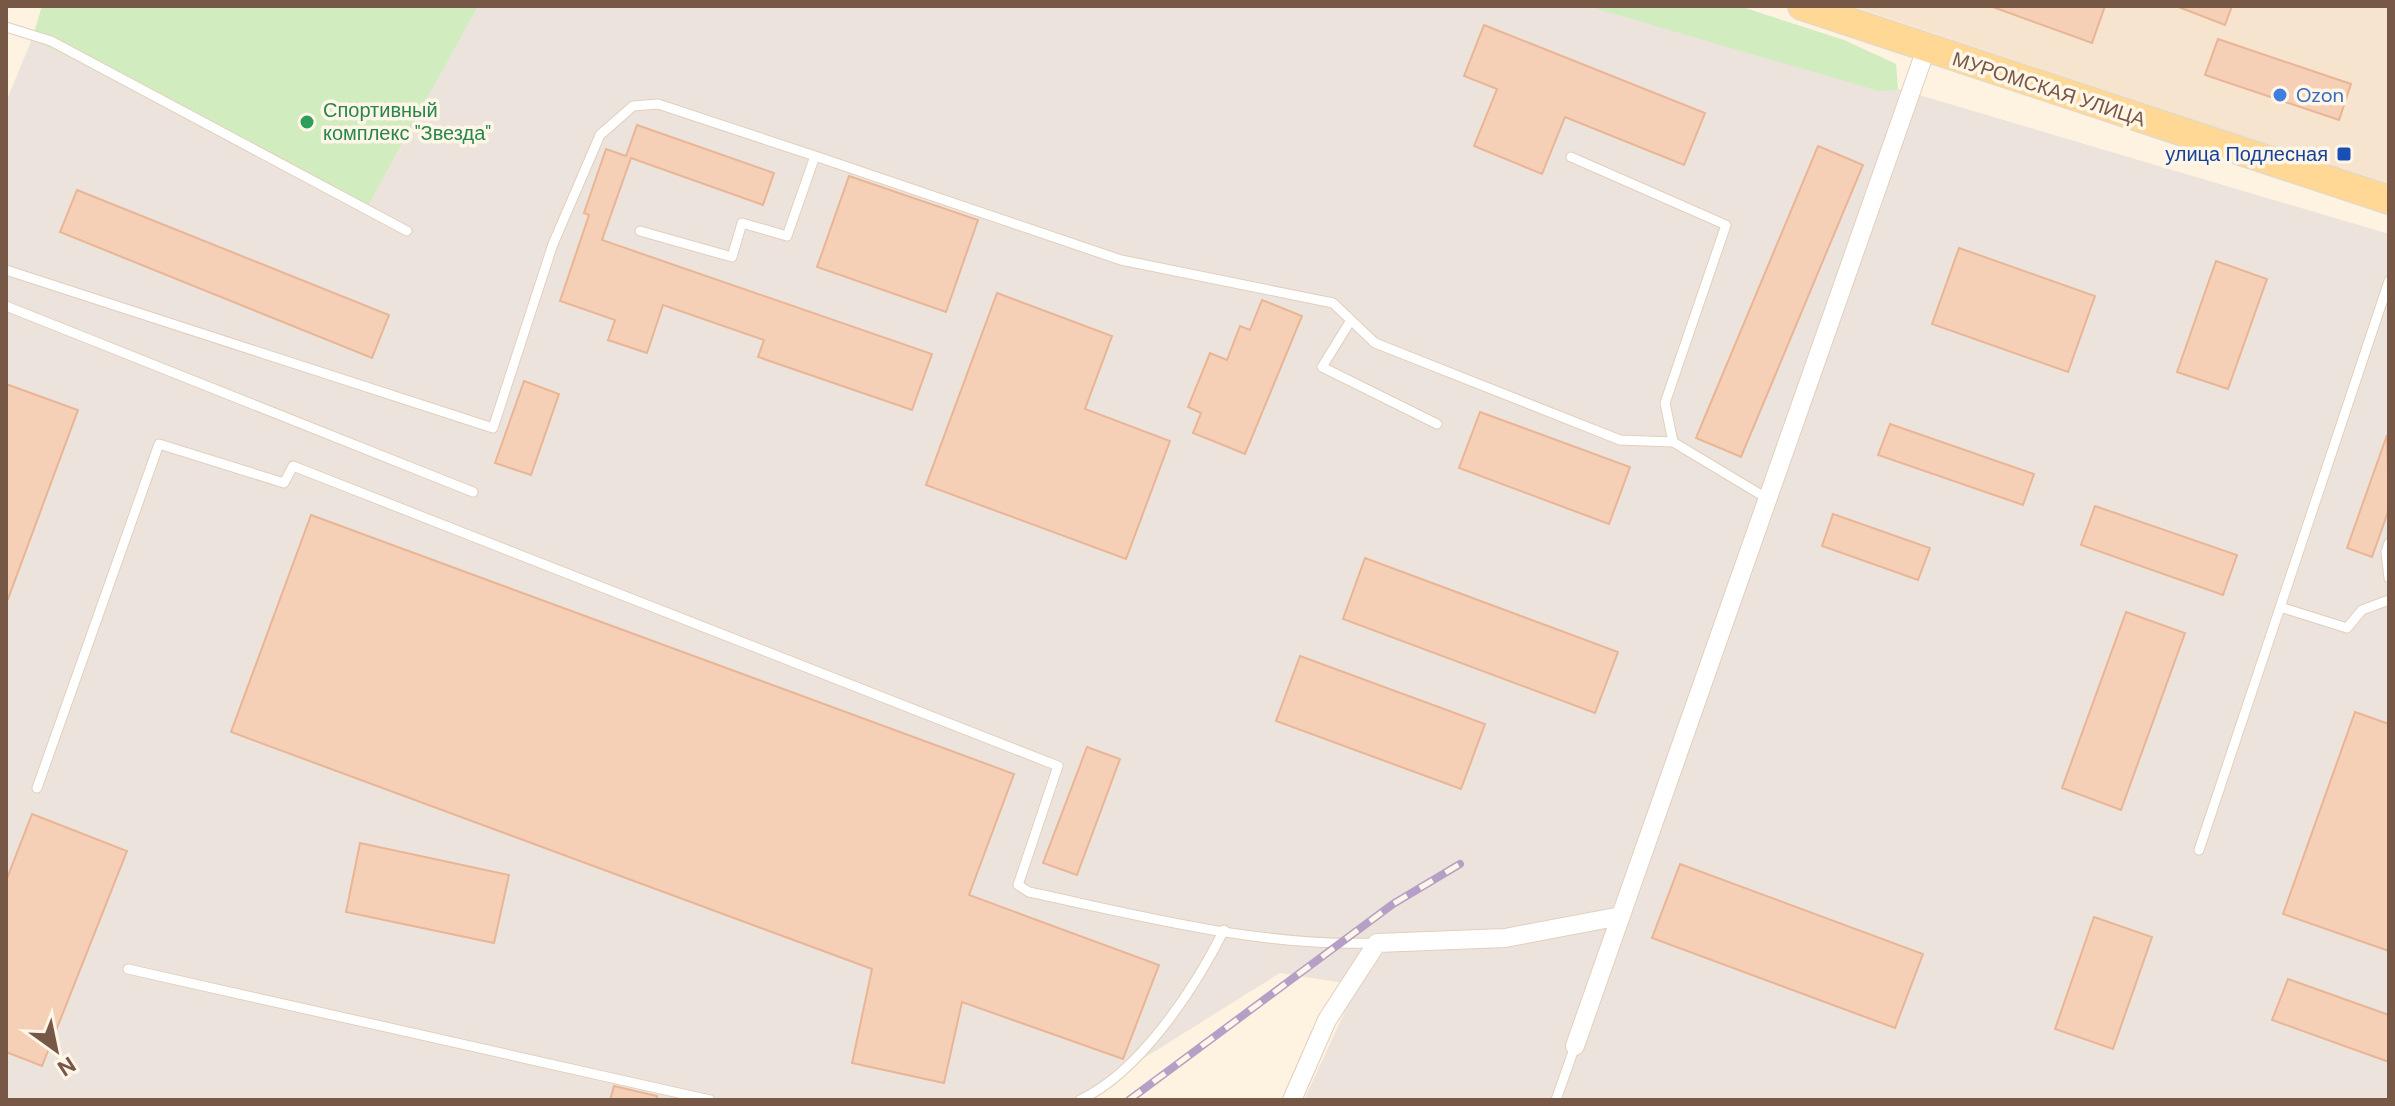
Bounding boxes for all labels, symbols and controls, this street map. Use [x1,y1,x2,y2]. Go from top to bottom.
street label: МУРОМСКАЯ УЛИЦА [1949,46,2149,133]
place label: Ozon [2296,82,2344,108]
marker: Ozon [2271,86,2289,104]
place label: Спортивный комплекс "Звезда" [323,97,491,146]
marker: Спортивный комплекс "Звезда" [298,113,316,131]
place label: улица Подлесная [2165,141,2328,167]
marker: улица Подлесная [2335,145,2353,163]
north arrow [16,1010,96,1090]
text: N [52,1050,81,1083]

